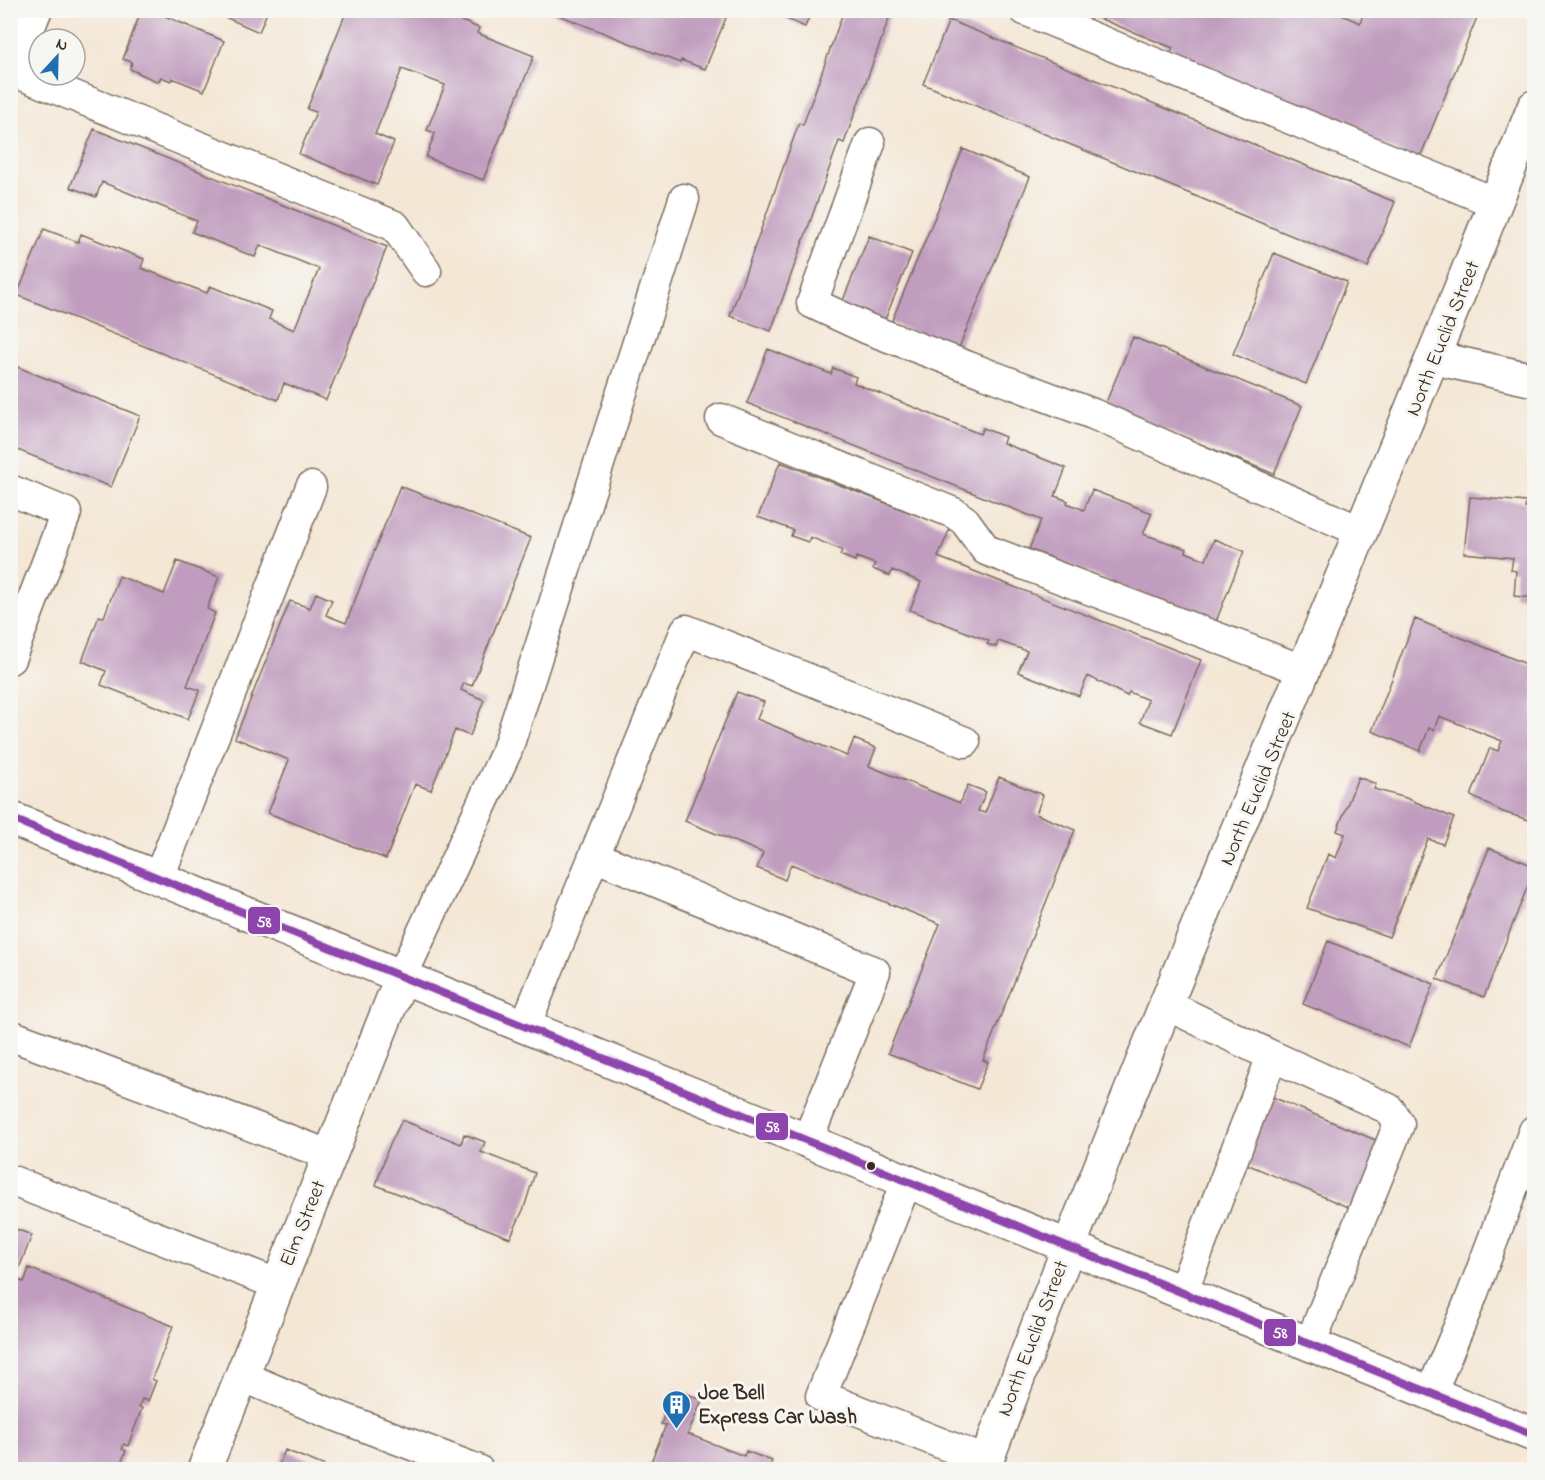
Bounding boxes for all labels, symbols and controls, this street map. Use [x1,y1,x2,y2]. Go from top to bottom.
north arrow [27,27,87,87]
text: N [52,32,72,58]
street label: North Euclid Street [1399,257,1489,421]
street label: North Euclid Street [1213,707,1305,871]
line badge: 58 [247,906,281,935]
text: 58 [256,911,272,935]
line badge: 58 [755,1112,789,1141]
text: 58 [764,1116,780,1140]
unlabelled marker [865,1160,877,1172]
street label: Elm Street [273,1176,335,1271]
street label: North Euclid Street [990,1256,1077,1421]
line badge: 58 [1263,1318,1297,1347]
text: 58 [1272,1322,1288,1346]
place label: Joe Bell Express Car Wash [698,1379,857,1433]
building icon: Joe Bell Express Car Wash [661,1388,693,1430]

